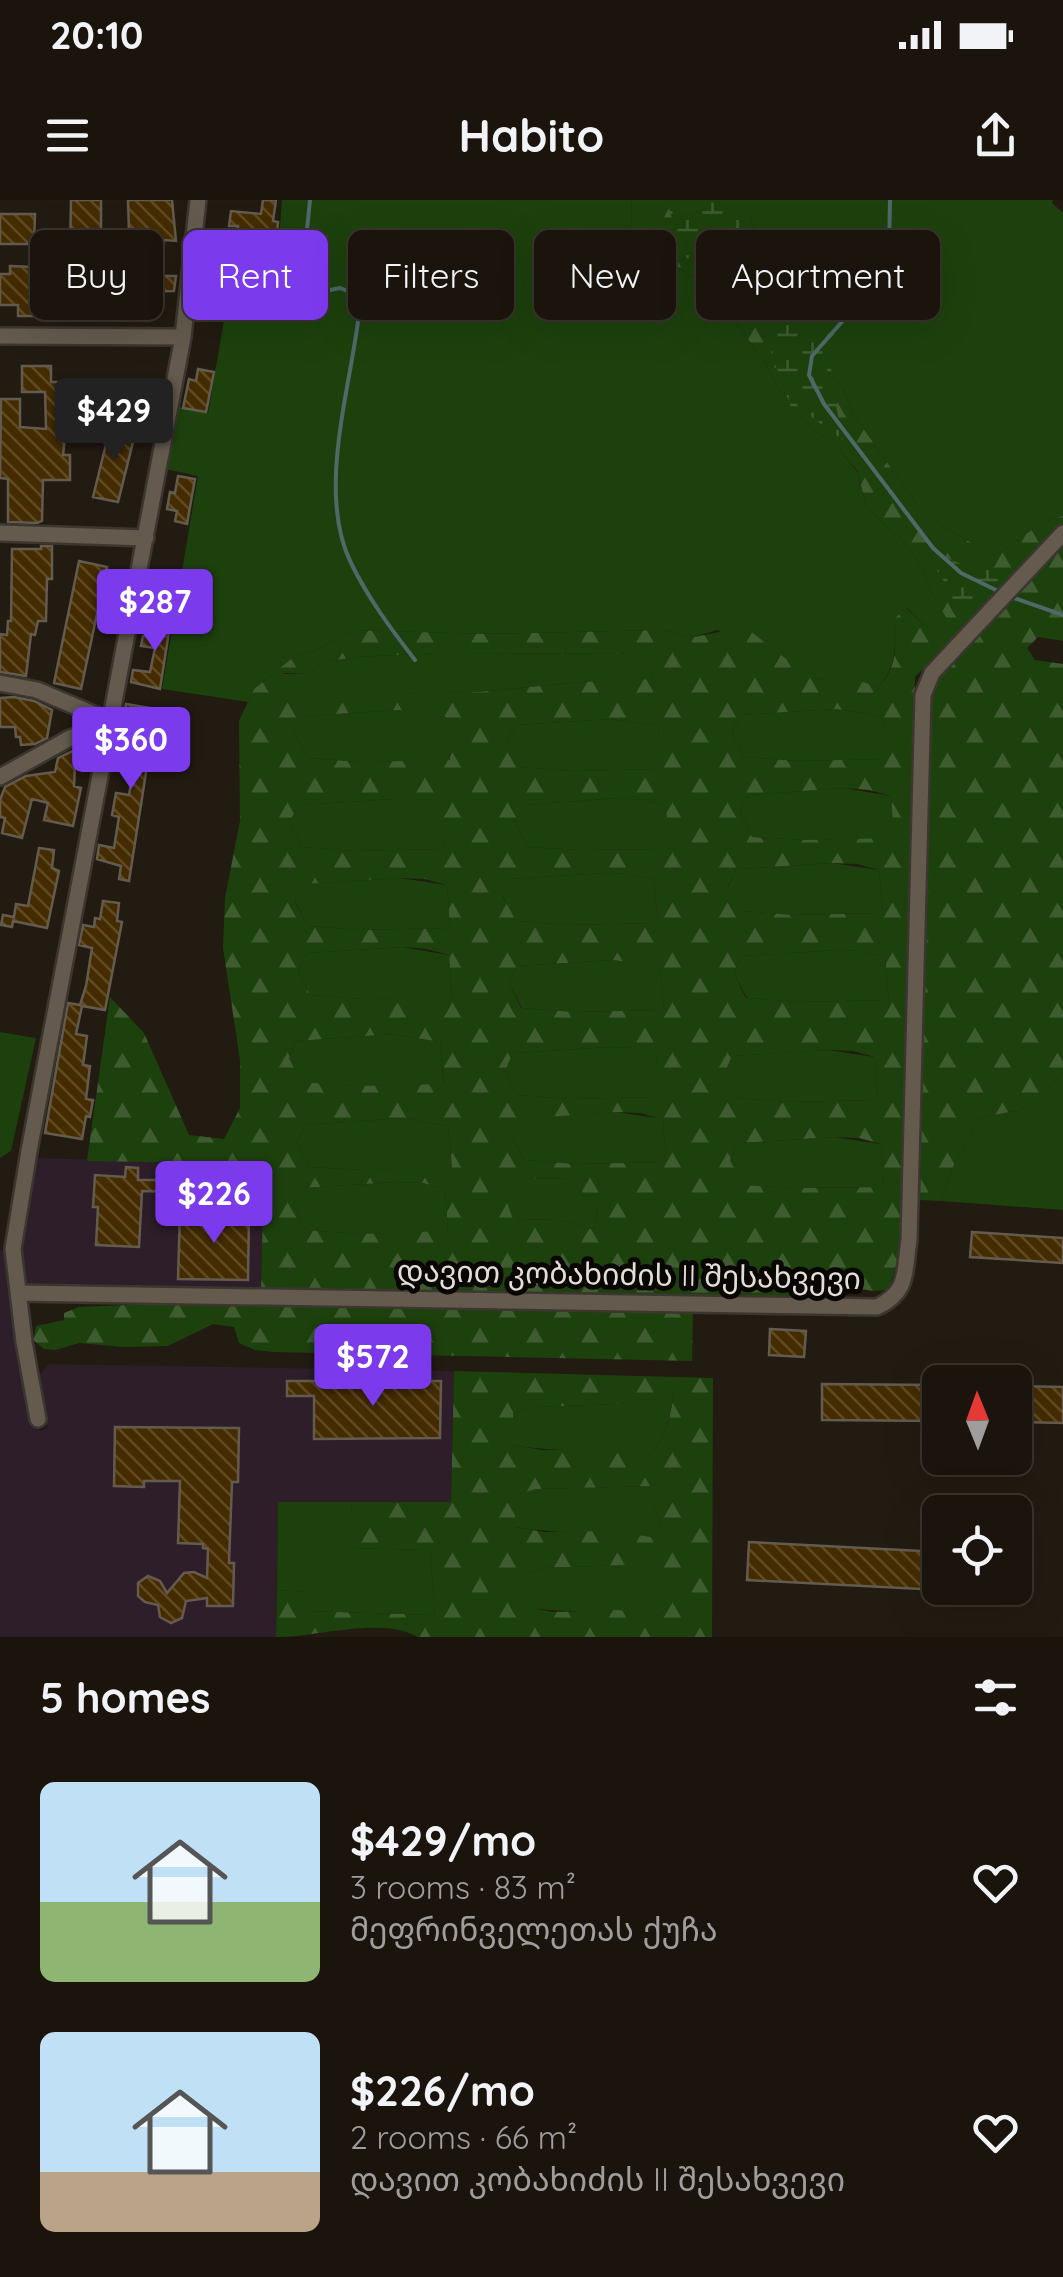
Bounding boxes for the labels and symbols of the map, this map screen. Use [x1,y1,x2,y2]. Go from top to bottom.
pin: $429 [55,378,173,463]
pin: $287 [96,569,214,654]
pin: $360 [72,707,190,792]
pin: $226 [155,1161,273,1246]
street label: დავით კობახიძის II შესახვევი [397,1251,861,1297]
pin: $572 [314,1324,432,1409]
north arrow [922,1365,1032,1475]

